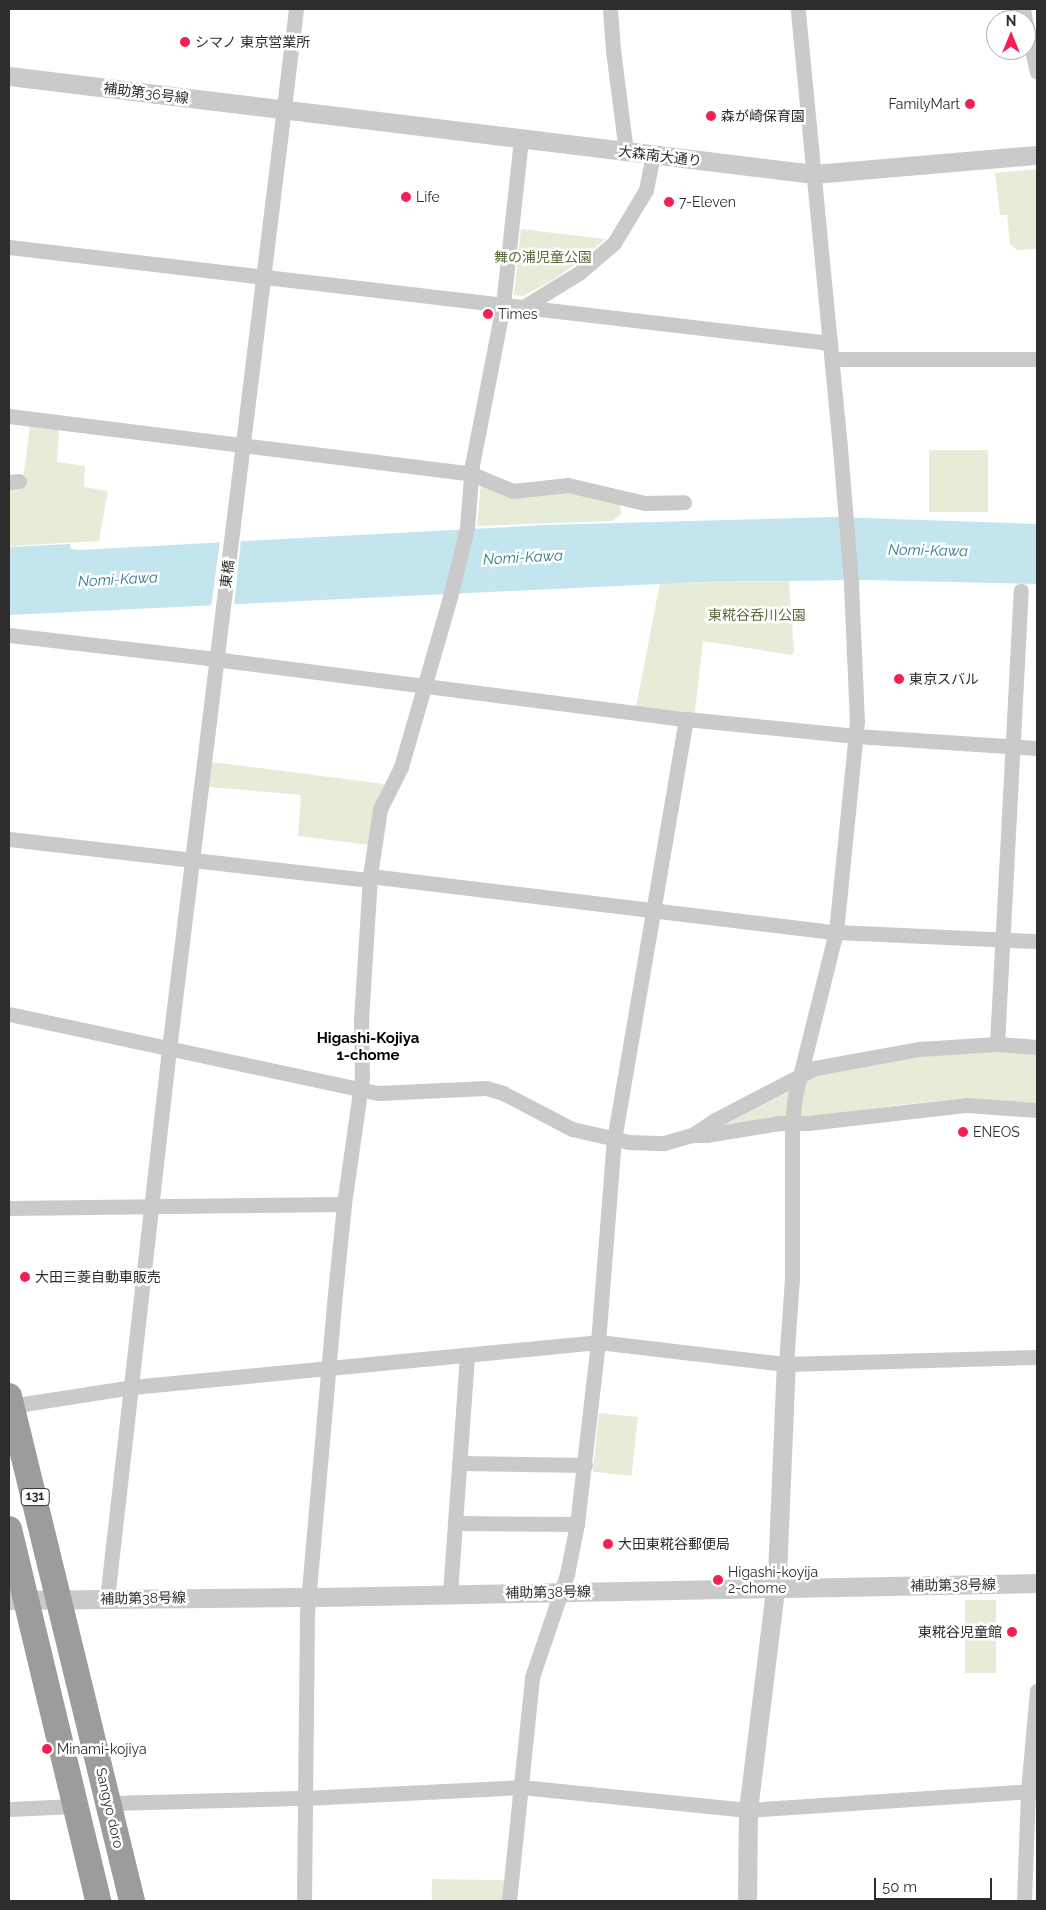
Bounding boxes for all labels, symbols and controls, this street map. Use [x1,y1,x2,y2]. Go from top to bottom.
north arrow [986,10,1036,60]
text: N [1006,13,1016,29]
place label: シマノ 東京営業所 [195,34,311,50]
marker: シマノ 東京営業所 [179,36,191,48]
street label: 補助第36号線 [102,79,190,107]
place label: FamilyMart [889,96,960,112]
marker: FamilyMart [964,98,976,110]
place label: 森が崎保育園 [721,108,805,124]
marker: 森が崎保育園 [705,110,717,122]
street label: 大森南大通り [617,143,703,169]
place label: Life [416,189,440,205]
marker: Life [400,191,412,203]
place label: 7-Eleven [679,194,736,210]
marker: 7-Eleven [663,196,675,208]
park label: 舞の浦児童公園 [494,249,592,265]
place label: Times [498,306,537,322]
marker: Times [482,308,494,320]
water label: Nomi-Kawa [888,541,968,561]
water label: Nomi-Kawa [483,547,563,569]
street label: 東橋 [217,559,237,589]
water label: Nomi-Kawa [78,569,158,591]
park label: 東糀谷呑川公園 [708,607,806,623]
place label: 東京スバル [909,671,979,687]
marker: 東京スバル [893,673,905,685]
district label: Higashi-Kojiya 1-chome [317,1029,419,1064]
place label: ENEOS [973,1124,1020,1140]
marker: ENEOS [957,1126,969,1138]
place label: 大田三菱自動車販売 [35,1269,161,1285]
marker: 大田三菱自動車販売 [19,1271,31,1283]
road number: 131 [20,1488,50,1506]
place label: 大田東糀谷郵便局 [618,1536,730,1552]
marker: 大田東糀谷郵便局 [602,1538,614,1550]
place label: Higashi-koyija 2-chome [728,1564,818,1596]
marker: Higashi-koyija 2-chome [712,1574,724,1586]
street label: 補助第38号線 [910,1576,996,1594]
street label: 補助第38号線 [505,1583,591,1601]
street label: 補助第38号線 [100,1589,186,1607]
place label: 東糀谷児童館 [918,1624,1002,1640]
marker: 東糀谷児童館 [1006,1626,1018,1638]
place label: Minami-kojiya [57,1741,147,1757]
marker: Minami-kojiya [41,1743,53,1755]
street label: Sangyo doro [93,1766,127,1850]
scale bar [876,1868,994,1900]
text: 50 m [882,1878,917,1896]

